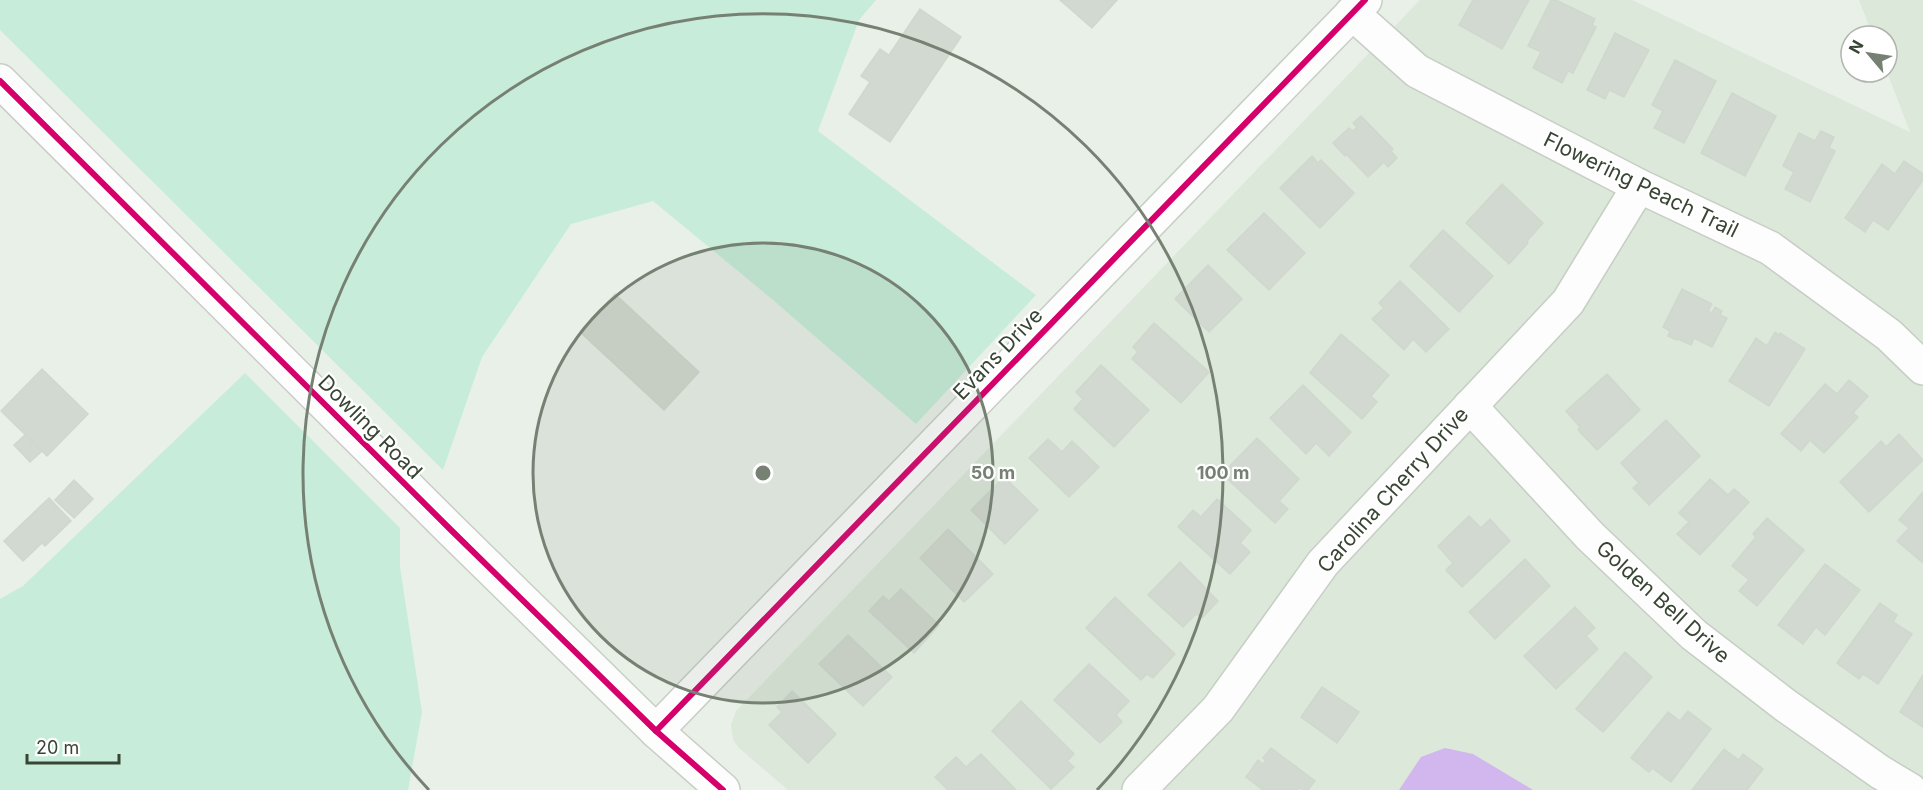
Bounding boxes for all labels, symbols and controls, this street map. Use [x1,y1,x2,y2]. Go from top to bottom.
north arrow [1839,24,1899,84]
text: N [1844,37,1868,57]
street label: Flowering Peach Trail [1540,127,1743,243]
street label: Evans Drive [948,303,1047,405]
street label: Dowling Road [313,370,427,484]
street label: Carolina Cherry Drive [1312,402,1473,577]
text: 50 m [971,462,1015,483]
text: 100 m [1197,462,1249,483]
centre of rings [753,463,773,483]
street label: Golden Bell Drive [1591,535,1735,668]
scale bar [27,727,118,765]
text: 20 m [36,737,79,758]

